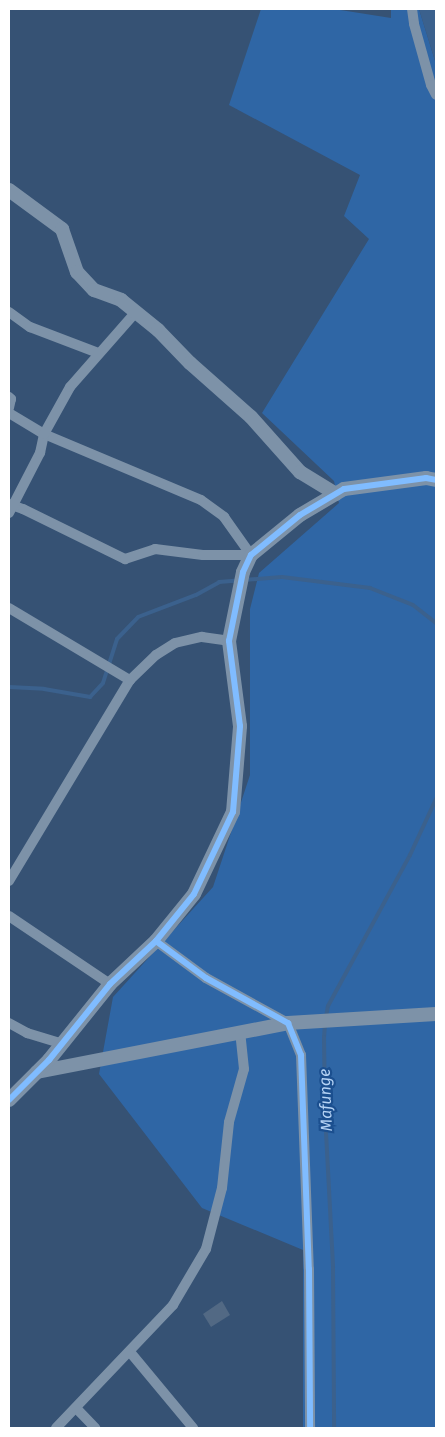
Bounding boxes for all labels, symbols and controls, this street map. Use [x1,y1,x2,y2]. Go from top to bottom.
water label: Mafunge [315,1068,337,1132]

